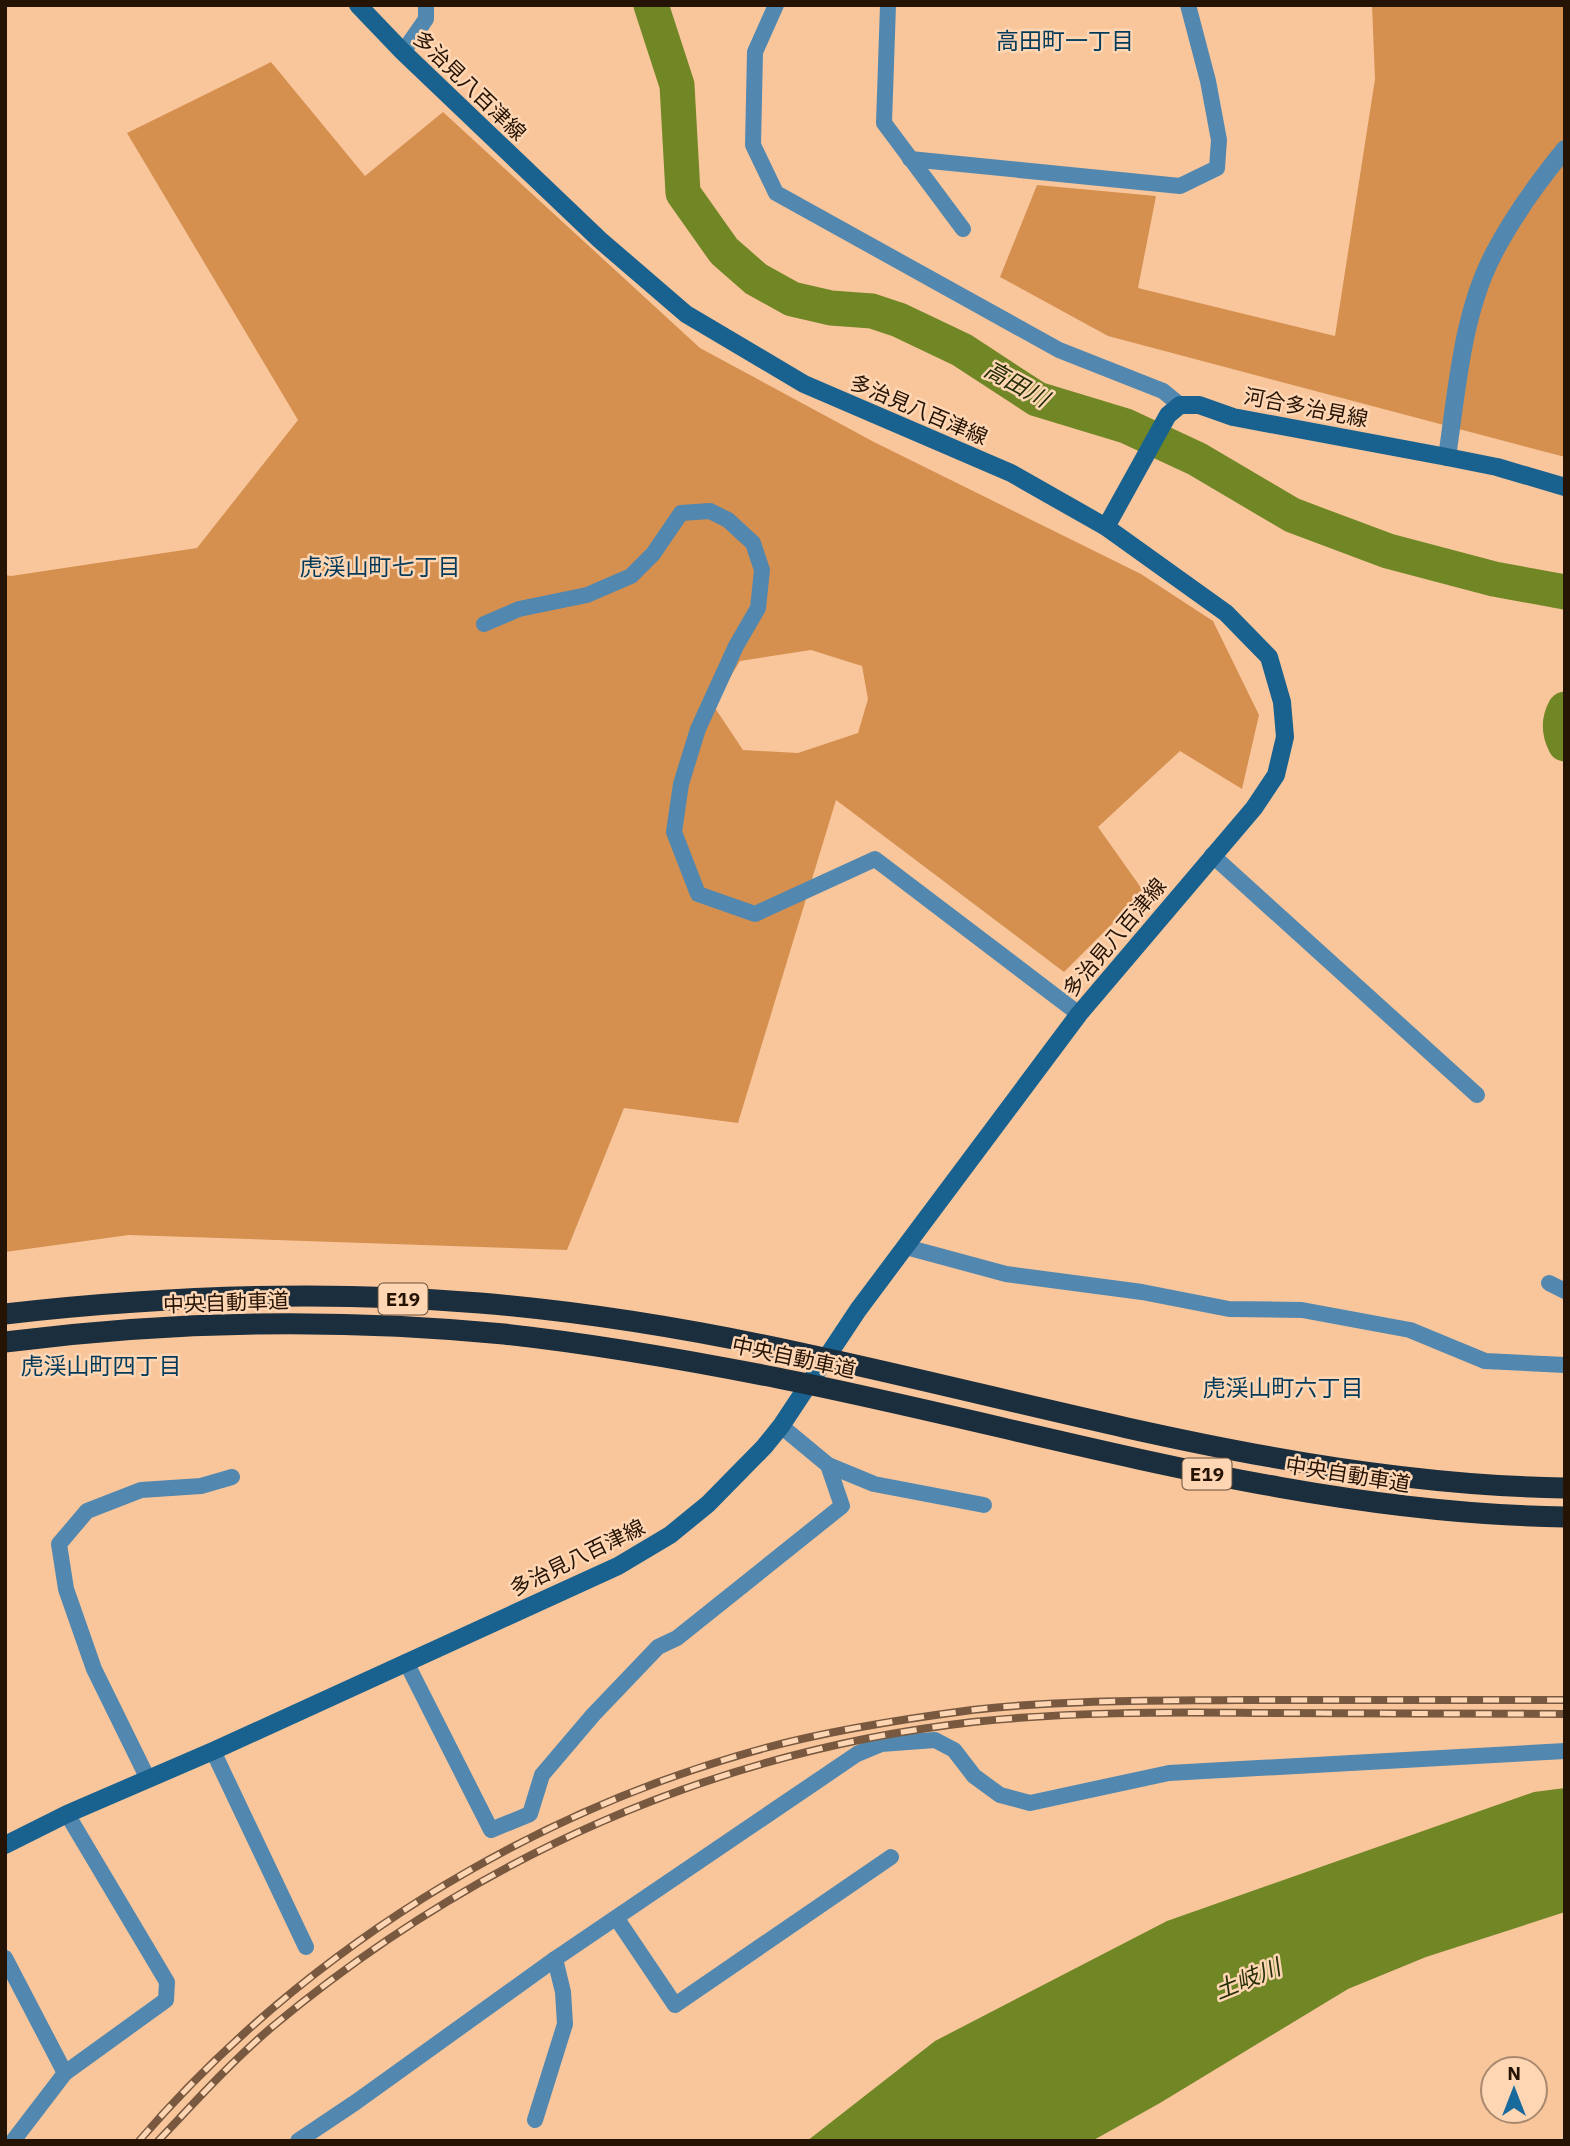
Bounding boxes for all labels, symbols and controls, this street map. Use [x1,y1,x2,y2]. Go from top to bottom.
street label: 多治見八百津線 [407,24,533,146]
district label: 高田町一丁目 [996,25,1134,55]
water label: 高田川 [980,353,1057,414]
street label: 多治見八百津線 [846,367,992,451]
street label: 河合多治見線 [1241,381,1371,433]
district label: 虎渓山町七丁目 [300,551,461,581]
street label: 多治見八百津線 [1056,872,1172,1002]
road number: E19 [378,1284,428,1315]
street label: 中央自動車道 [163,1286,289,1318]
street label: 中央自動車道 [729,1330,859,1384]
district label: 虎渓山町四丁目 [21,1350,182,1380]
district label: 虎渓山町六丁目 [1203,1372,1364,1402]
street label: 中央自動車道 [1284,1450,1412,1498]
road number: E19 [1182,1458,1232,1490]
street label: 多治見八百津線 [505,1512,649,1602]
water label: 土岐川 [1209,1950,1287,2005]
north arrow [1479,2055,1549,2125]
text: N [1507,2061,1521,2085]

